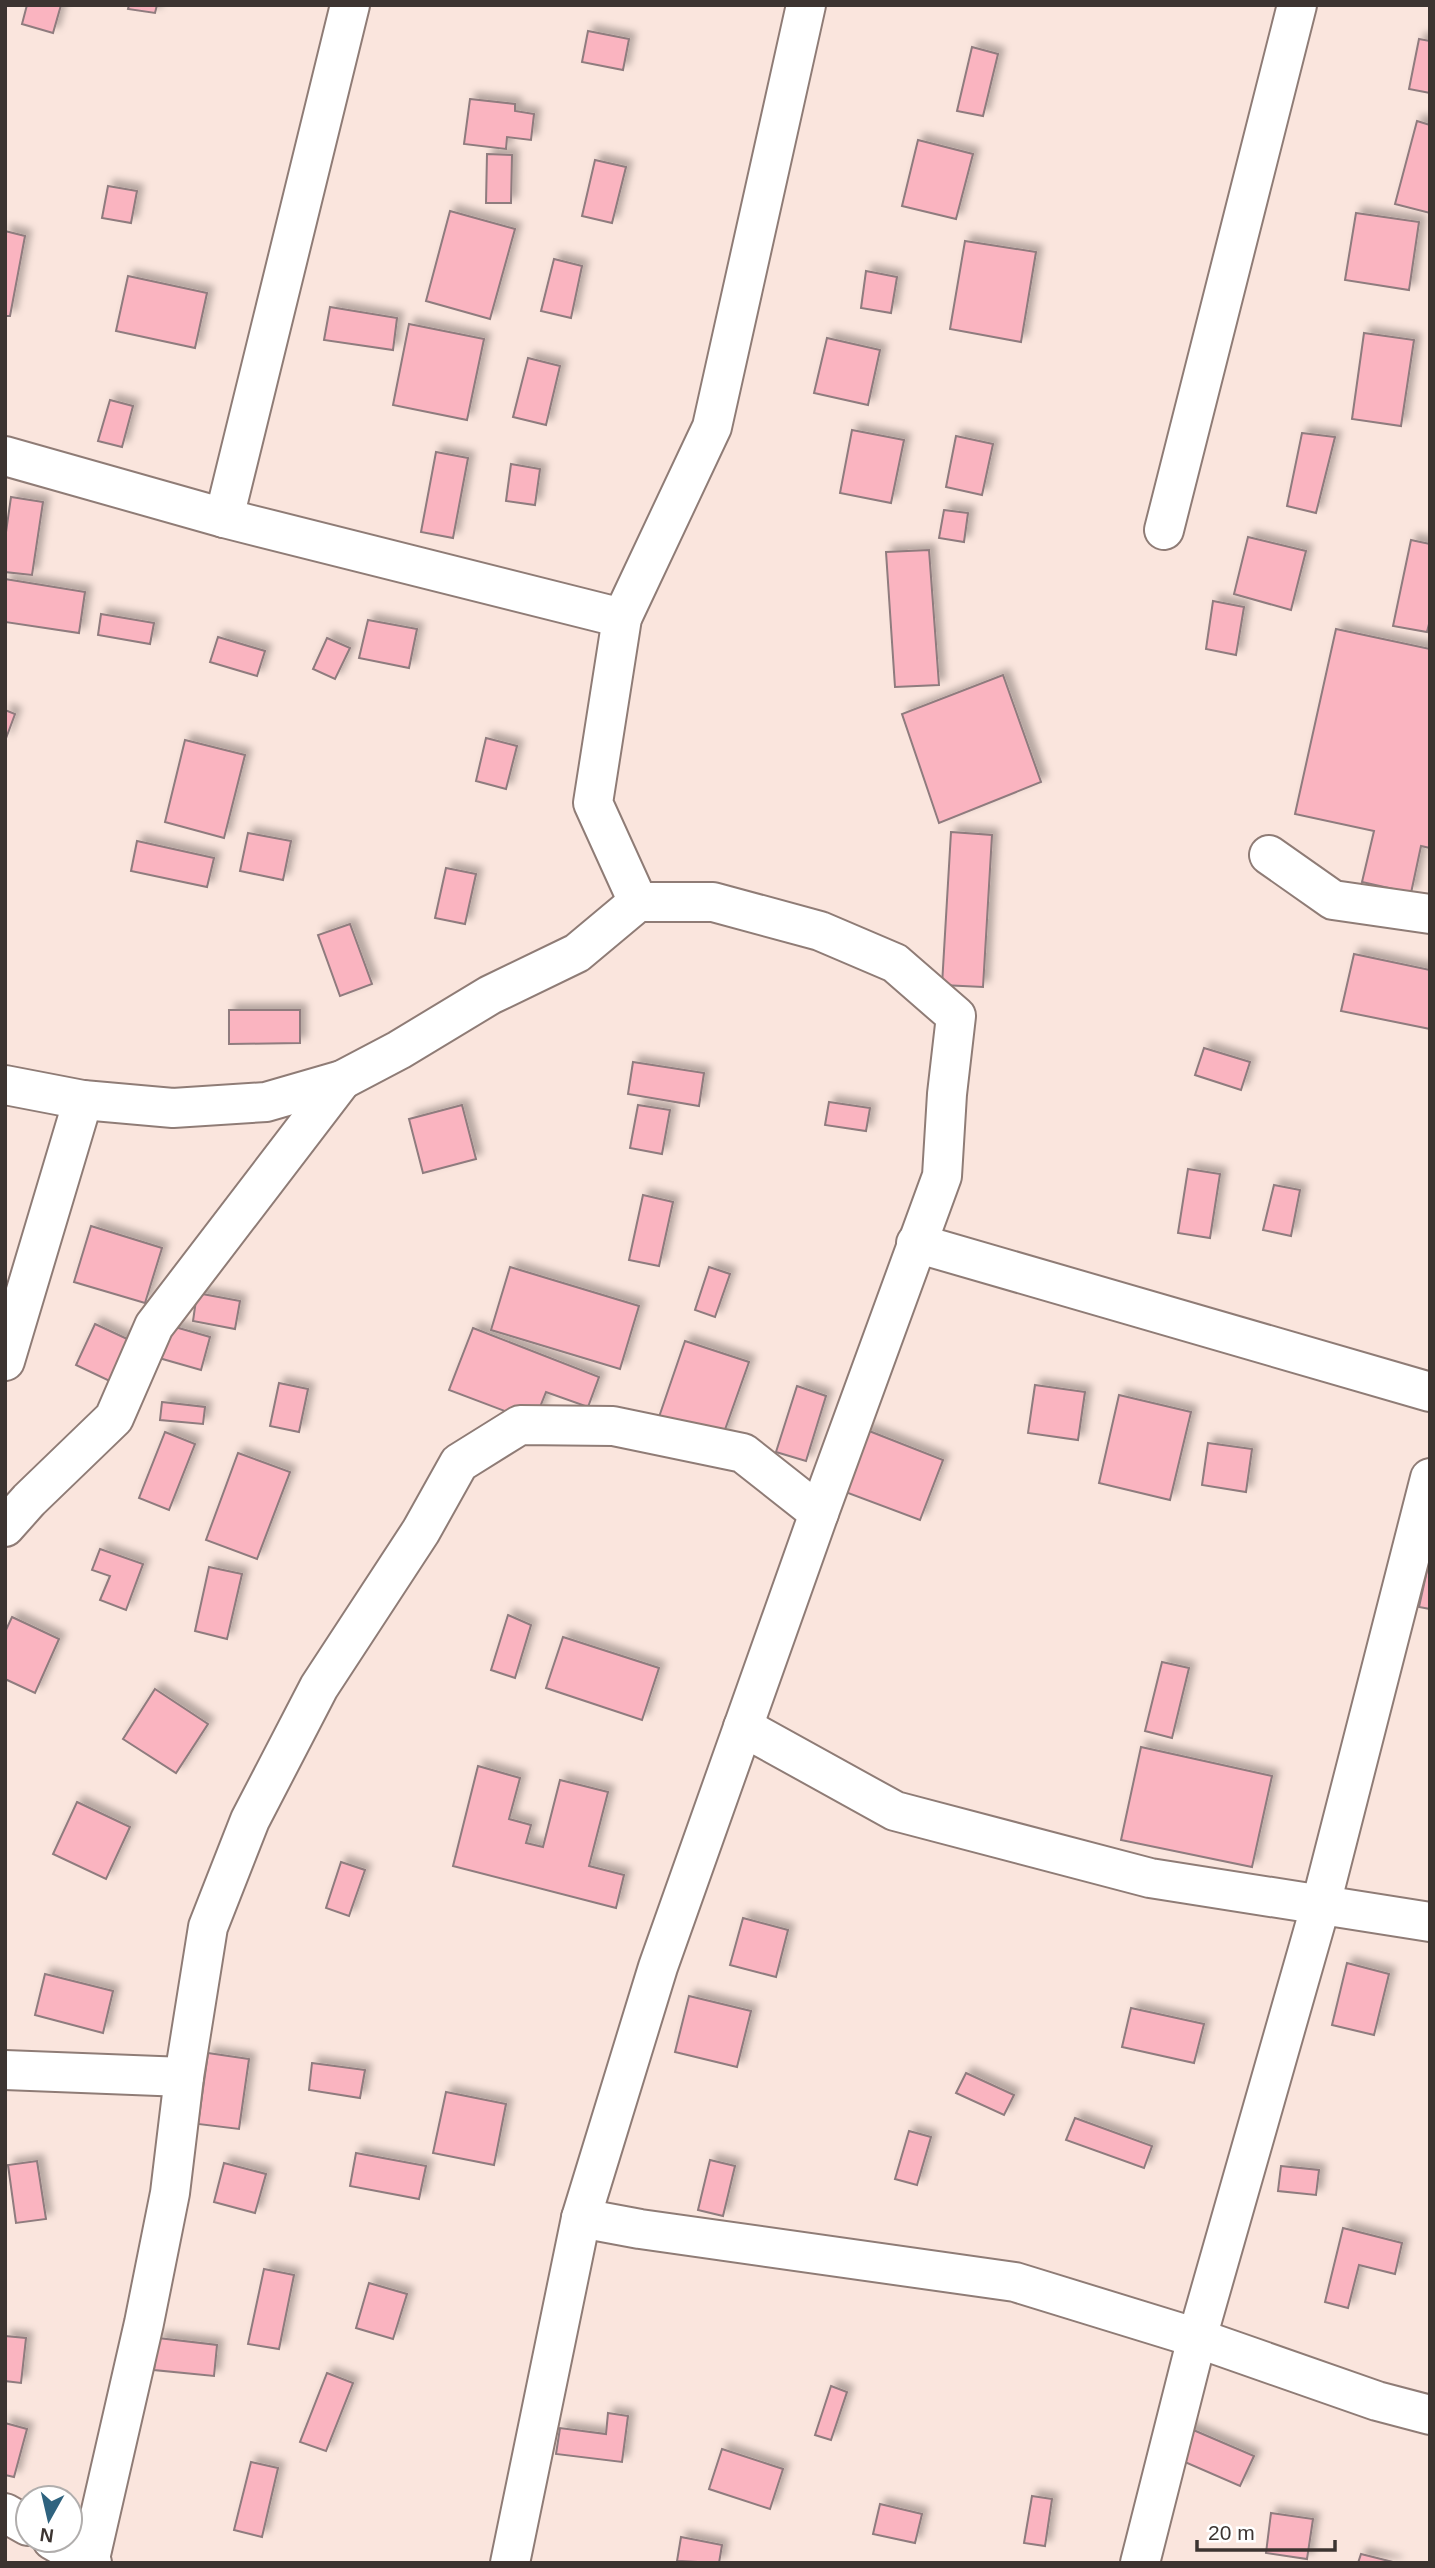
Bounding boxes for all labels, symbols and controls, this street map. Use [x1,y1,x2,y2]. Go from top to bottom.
north arrow [14,2484,84,2554]
scale bar [1197,2508,1335,2552]
text: 20 m [1208,2521,1255,2544]
text: N [38,2524,55,2547]

